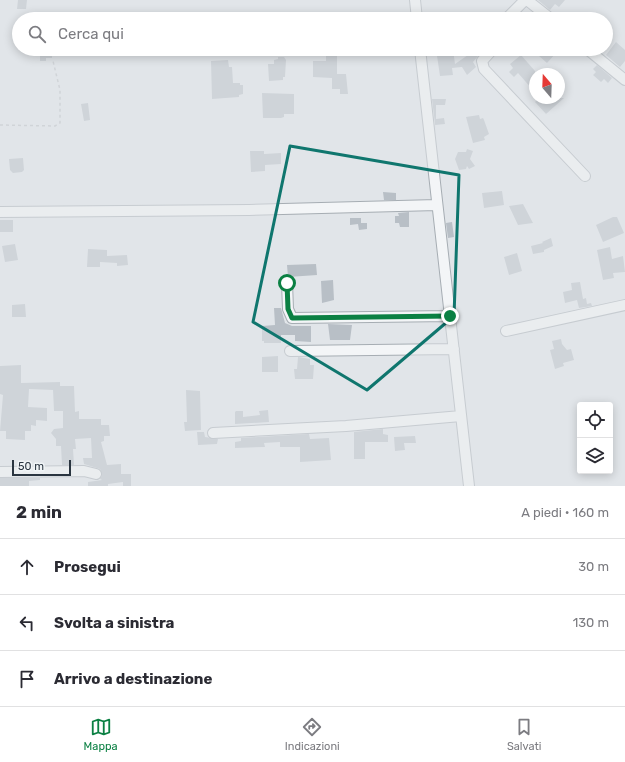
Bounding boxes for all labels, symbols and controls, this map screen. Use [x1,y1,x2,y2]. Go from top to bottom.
search box [12,12,613,56]
icon: search [26,23,48,45]
text: Cerca qui [58,25,124,43]
north arrow [529,68,565,104]
route start [278,274,296,292]
route end [441,307,459,325]
map controls [577,402,613,474]
button: locate [577,402,613,438]
button: layers [577,438,613,474]
scale bar [12,458,71,477]
text: 50 m [18,460,44,473]
text: 2 min [16,502,62,522]
text: A piedi · 160 m [521,505,609,520]
icon: ahead [16,556,38,578]
text: Prosegui [54,558,121,576]
text: 30 m [578,559,609,574]
icon: left [16,612,38,634]
text: Svolta a sinistra [54,614,174,632]
text: 130 m [573,615,609,630]
icon: arrive [16,668,38,690]
text: Arrivo a destinazione [54,670,212,688]
tab: Mappa [84,716,118,753]
tab: Indicazioni [285,716,340,753]
tab: Salvati [507,716,541,753]

